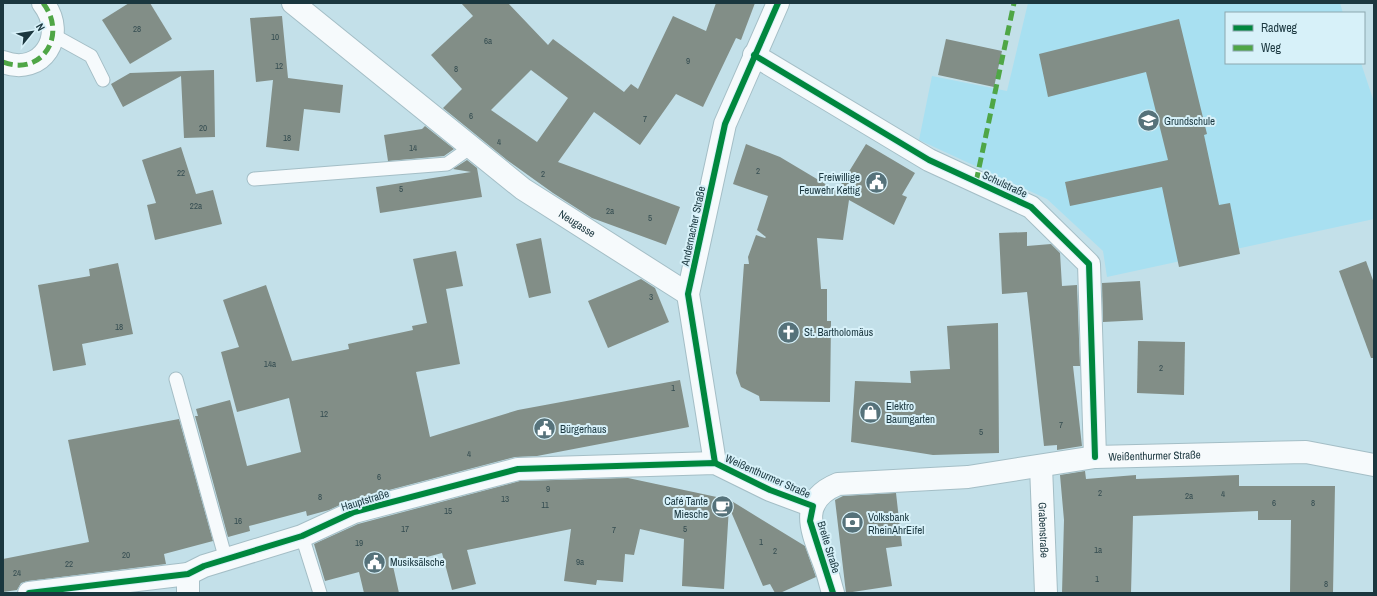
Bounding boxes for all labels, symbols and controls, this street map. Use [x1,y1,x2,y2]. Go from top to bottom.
north arrow [12,12,52,52]
legend [1225,12,1365,64]
text: Radweg [1261,20,1298,36]
text: N [33,21,48,33]
house number: 28 [133,23,141,35]
house number: 10 [271,31,279,43]
house number: 6a [484,35,492,47]
text: Weg [1261,40,1282,56]
house number: 9 [686,55,690,67]
house number: 12 [275,60,283,72]
house number: 8 [454,63,458,75]
school or university icon: Grundschule [1136,108,1162,134]
house number: 6 [469,110,473,122]
house number: 7 [643,113,647,125]
place label: Grundschule [1164,114,1215,128]
house number: 20 [199,122,207,134]
house number: 18 [283,132,291,144]
house number: 4 [497,136,501,148]
house number: 14 [409,142,417,154]
house number: 2 [756,165,760,177]
house number: 22 [177,167,185,179]
street label: Schulstraße [980,167,1030,201]
house number: 2 [541,168,545,180]
place label: Freiwillige Feuwehr Kettig [799,170,860,197]
public building icon: Freiwillige Feuwehr Kettig [863,170,889,196]
house number: 5 [399,183,403,195]
street label: Andernacher Straße [678,185,708,268]
house number: 22a [190,200,202,212]
house number: 2a [606,205,614,217]
street label: Neugasse [556,207,598,240]
house number: 5 [648,212,652,224]
house number: 3 [649,291,653,303]
church icon: St. Bartholomäus [775,319,801,345]
house number: 18 [115,321,123,333]
place label: St. Bartholomäus [804,325,874,339]
house number: 14a [264,358,276,370]
house number: 2 [1159,362,1163,374]
house number: 1 [671,382,675,394]
shop icon: Elektro Baumgarten [857,399,883,425]
place label: Elektro Baumgarten [886,399,935,426]
house number: 12 [320,408,328,420]
public building icon: Bürgerhaus [532,416,558,442]
house number: 7 [1059,419,1063,431]
place label: Bürgerhaus [560,422,607,436]
house number: 5 [979,426,983,438]
street label: Weißenthurmer Straße [1108,447,1201,464]
house number: 4 [467,448,471,460]
street label: Weißenthurmer Straße [723,451,813,501]
house number: 6 [377,471,381,483]
house number: 9 [546,483,550,495]
street label: Hauptstraße [339,486,391,514]
house number: 2 [1098,487,1102,499]
house number: 4 [1221,488,1225,500]
house number: 2a [1185,490,1193,502]
house number: 8 [318,491,322,503]
house number: 13 [501,493,509,505]
place label: Café Tante Miesche [664,494,708,521]
cafe icon: Café Tante Miesche [710,494,736,520]
house number: 6 [1272,497,1276,509]
house number: 8 [1311,497,1315,509]
house number: 11 [541,499,549,511]
street label: Grabenstraße [1035,502,1052,558]
house number: 15 [444,505,452,517]
bank icon: Volksbank RheinAhrEifel [839,510,865,536]
place label: Volksbank RheinAhrEifel [868,510,924,537]
house number: 16 [234,515,242,527]
street label: Breite Straße [814,519,844,575]
house number: 17 [401,523,409,535]
house number: 5 [683,523,687,535]
house number: 7 [612,524,616,536]
house number: 1 [759,536,763,548]
house number: 19 [355,537,363,549]
house number: 1a [1094,544,1102,556]
house number: 2 [773,545,777,557]
house number: 20 [122,549,130,561]
public building icon: Musiksälsche [362,549,388,575]
place label: Musiksälsche [390,555,445,569]
house number: 9a [576,556,584,568]
house number: 22 [65,558,73,570]
house number: 24 [13,567,21,579]
house number: 1 [1095,573,1099,585]
house number: 8 [1324,578,1328,590]

